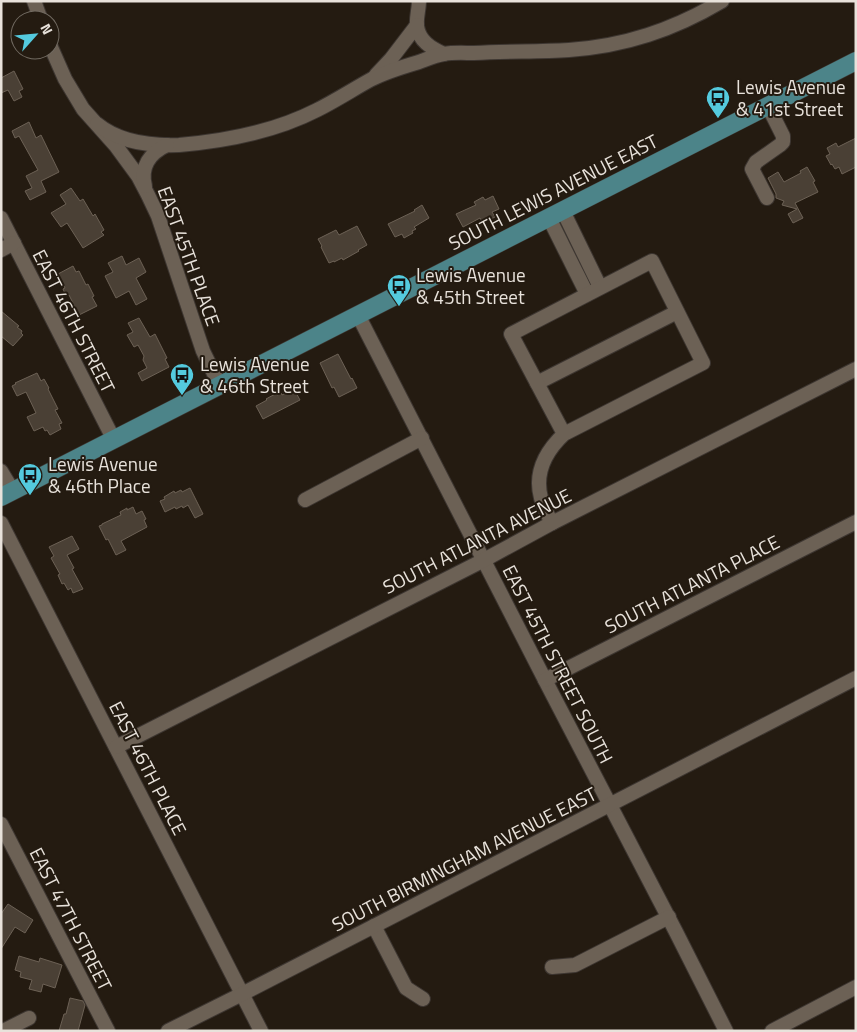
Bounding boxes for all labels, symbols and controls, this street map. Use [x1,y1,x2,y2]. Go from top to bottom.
north arrow [10,10,60,60]
text: N [35,20,59,38]
place label: Lewis Avenue & 41st Street [736,72,846,123]
bus stop icon: Lewis Avenue & 41st Street [705,85,731,119]
street label: SOUTH LEWIS AVENUE EAST [443,126,663,257]
street label: EAST 45TH PLACE [151,182,228,330]
street label: EAST 46TH STREET [26,244,123,398]
place label: Lewis Avenue & 45th Street [416,260,526,311]
bus stop icon: Lewis Avenue & 45th Street [386,273,412,307]
place label: Lewis Avenue & 46th Street [200,349,310,400]
bus stop icon: Lewis Avenue & 46th Street [169,362,195,396]
place label: Lewis Avenue & 46th Place [48,449,158,500]
bus stop icon: Lewis Avenue & 46th Place [17,462,43,496]
street label: SOUTH ATLANTA AVENUE [377,480,576,601]
street label: SOUTH ATLANTA PLACE [599,527,784,640]
street label: EAST 45TH STREET SOUTH [496,559,621,768]
street label: EAST 46TH PLACE [102,696,195,840]
street label: SOUTH BIRMINGHAM AVENUE EAST [326,779,601,938]
street label: EAST 47TH STREET [23,842,120,996]

